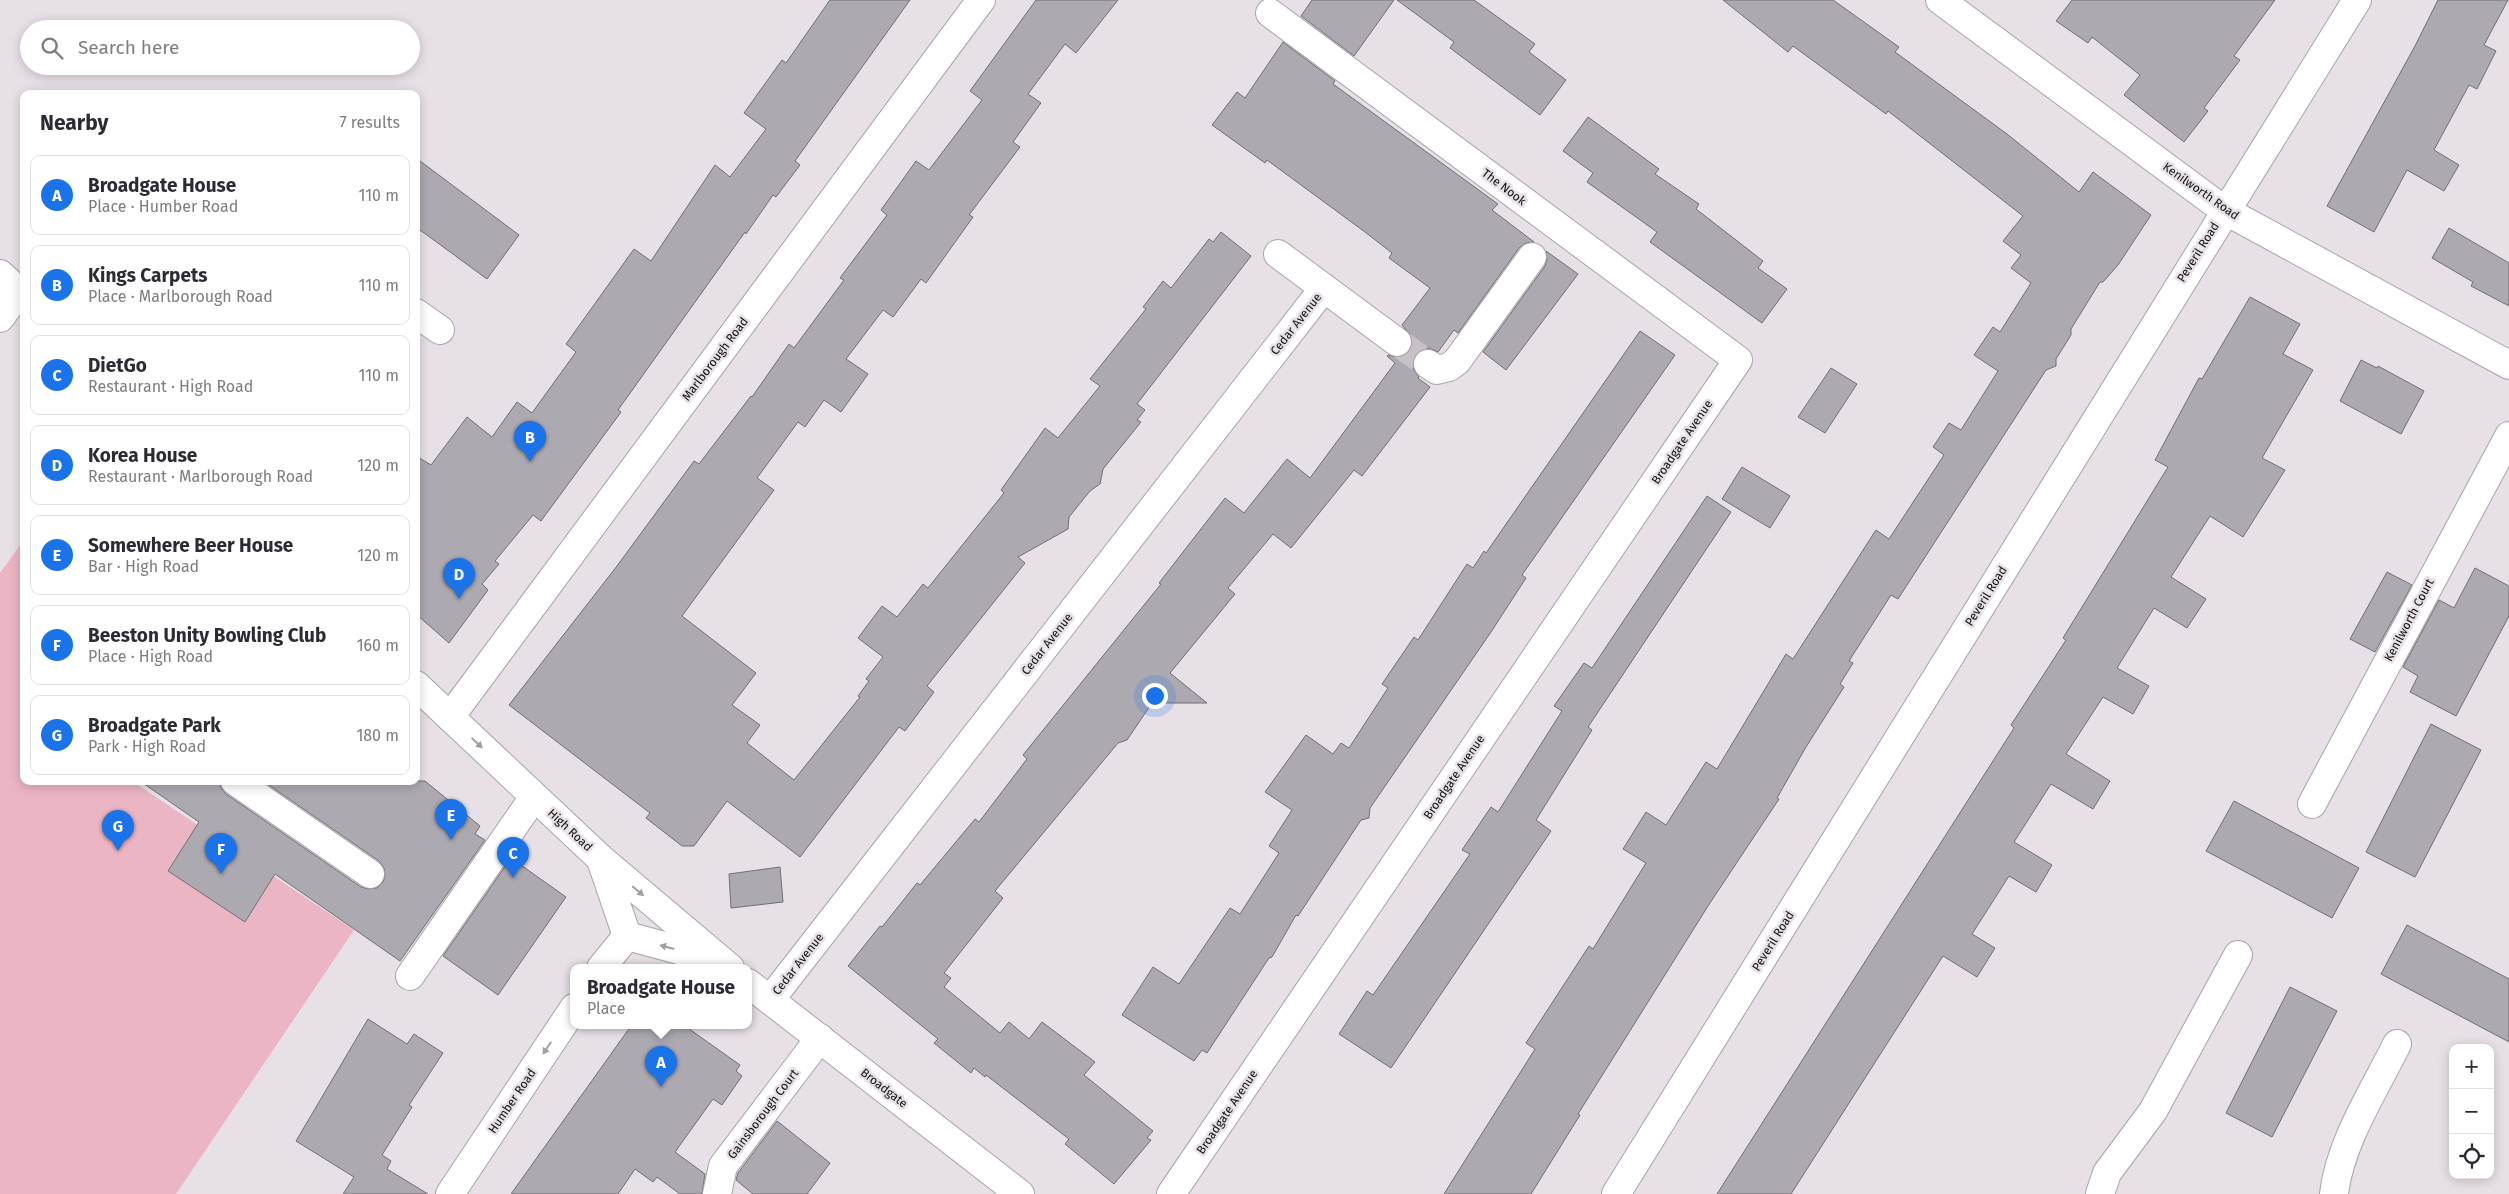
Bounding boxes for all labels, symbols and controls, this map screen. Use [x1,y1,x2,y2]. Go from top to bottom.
search box [20,20,420,75]
icon: search [38,34,66,62]
text: Search here [78,36,179,59]
text: Nearby [40,110,108,136]
text: 7 results [340,113,400,132]
street label: Kenilworth Road [2160,159,2242,223]
street label: The Nook [1479,166,1529,209]
text: Broadgate House [88,174,236,197]
text: A [52,186,62,205]
text: 110 m [358,186,399,205]
text: Place · Humber Road [88,197,238,216]
street label: Peveril Road [2174,220,2222,284]
text: Kings Carpets [88,264,207,287]
text: B [52,276,62,295]
text: 110 m [358,276,399,295]
text: Place · Marlborough Road [88,287,273,306]
street label: Cedar Avenue [1268,290,1324,358]
street label: Marlborough Road [679,315,751,403]
text: DietGo [88,354,147,377]
text: C [52,366,62,385]
text: 110 m [358,366,399,385]
text: Restaurant · High Road [88,377,253,396]
street label: Broadgate Avenue [1649,397,1715,487]
pin: B [514,421,546,462]
text: Korea House [88,444,197,467]
text: D [52,456,62,475]
text: 120 m [357,456,399,475]
text: Restaurant · Marlborough Road [88,467,313,486]
text: Somewhere Beer House [88,534,293,557]
text: E [53,546,61,565]
text: 120 m [357,546,399,565]
text: Bar · High Road [88,557,199,576]
pin: D [443,558,475,599]
street label: Peveril Road [1962,564,2010,628]
street label: Kenilworth Court [2381,576,2437,664]
street label: Cedar Avenue [1019,610,1075,678]
text: Beeston Unity Bowling Club [88,624,326,647]
text: F [53,636,61,655]
text: 160 m [357,636,399,655]
text: Place · High Road [88,647,213,666]
your location [1142,683,1168,709]
text: Broadgate Park [88,714,221,737]
text: G [52,726,62,745]
text: 180 m [356,726,399,745]
street label: Broadgate Avenue [1421,732,1487,822]
text: Park · High Road [88,737,206,756]
one-way arrow [471,737,483,749]
pin: E [435,799,467,840]
street label: High Road [545,806,595,854]
pin: G [102,810,134,851]
pin: F [205,833,237,874]
pin: C [497,837,529,878]
one-way arrow [631,885,644,896]
street label: Peveril Road [1749,909,1797,973]
street label: Cedar Avenue [770,930,826,998]
one-way arrow [660,942,675,950]
popup [570,964,752,1029]
text: Broadgate House [587,976,735,999]
text: Place [587,999,625,1018]
one-way arrow [542,1041,551,1055]
map controls [2449,1044,2494,1179]
button: + [2449,1044,2494,1089]
pin: A [645,1046,677,1087]
street label: Broadgate [858,1065,910,1111]
street label: Humber Road [485,1066,539,1136]
street label: Gainsborough Court [725,1066,802,1162]
street label: Broadgate Avenue [1194,1067,1260,1157]
button: − [2449,1089,2494,1134]
button: locate [2449,1134,2494,1179]

